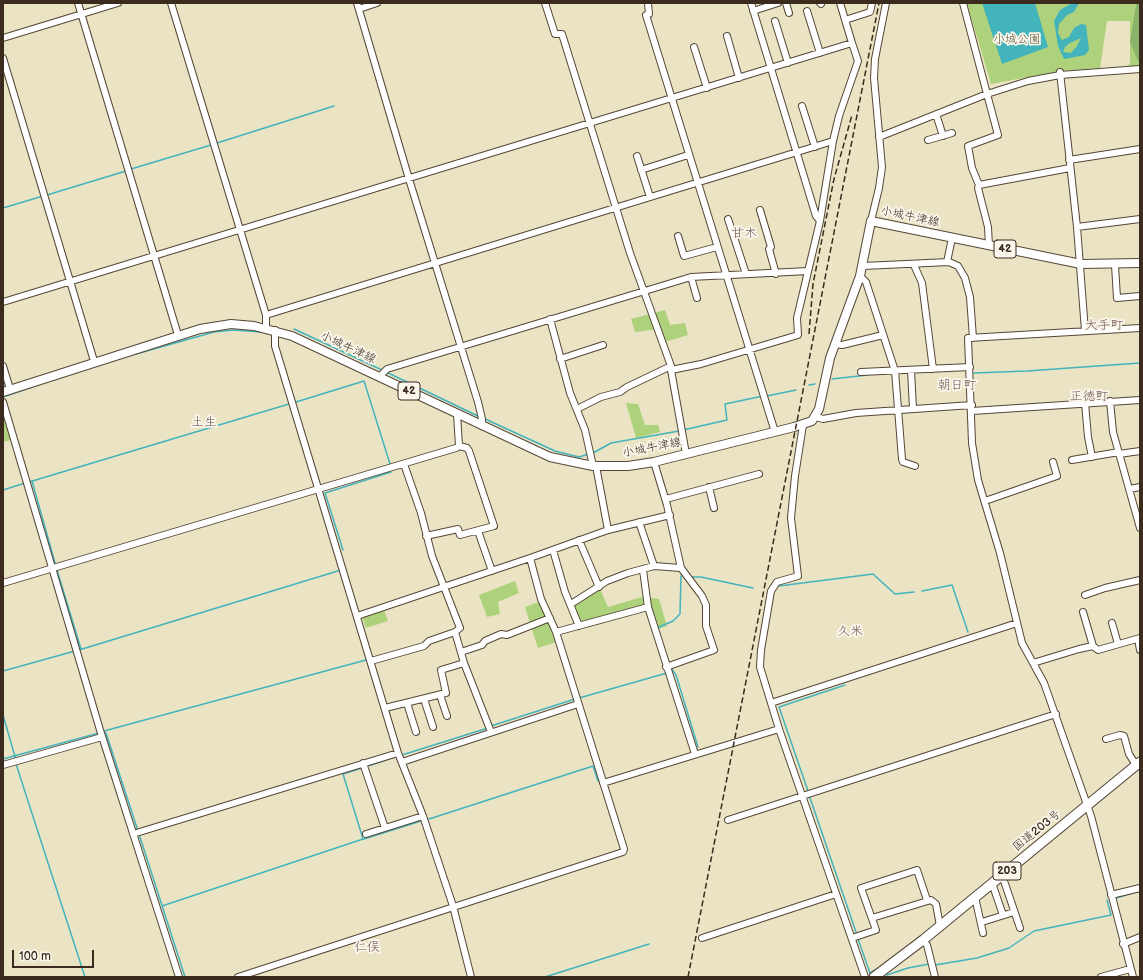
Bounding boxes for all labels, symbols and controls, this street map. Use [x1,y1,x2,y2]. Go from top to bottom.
park label: 小城公園 [993,33,1041,47]
street label: 小城牛津線 [879,204,941,230]
district label: 甘木 [731,226,757,242]
road number: 42 [994,240,1016,258]
district label: 大手町 [1085,318,1123,334]
street label: 小城牛津線 [318,329,378,367]
district label: 朝日町 [938,378,976,394]
road number: 42 [398,382,420,400]
district label: 正徳町 [1070,389,1108,405]
district label: 土生 [191,415,217,431]
street label: 小城牛津線 [621,435,683,461]
district label: 久米 [837,624,863,640]
street label: 国道203号 [1010,807,1064,855]
road number: 203 [993,862,1021,880]
district label: 仁俣 [354,940,380,956]
scale bar [14,942,96,968]
text: 100 m [19,949,51,964]

